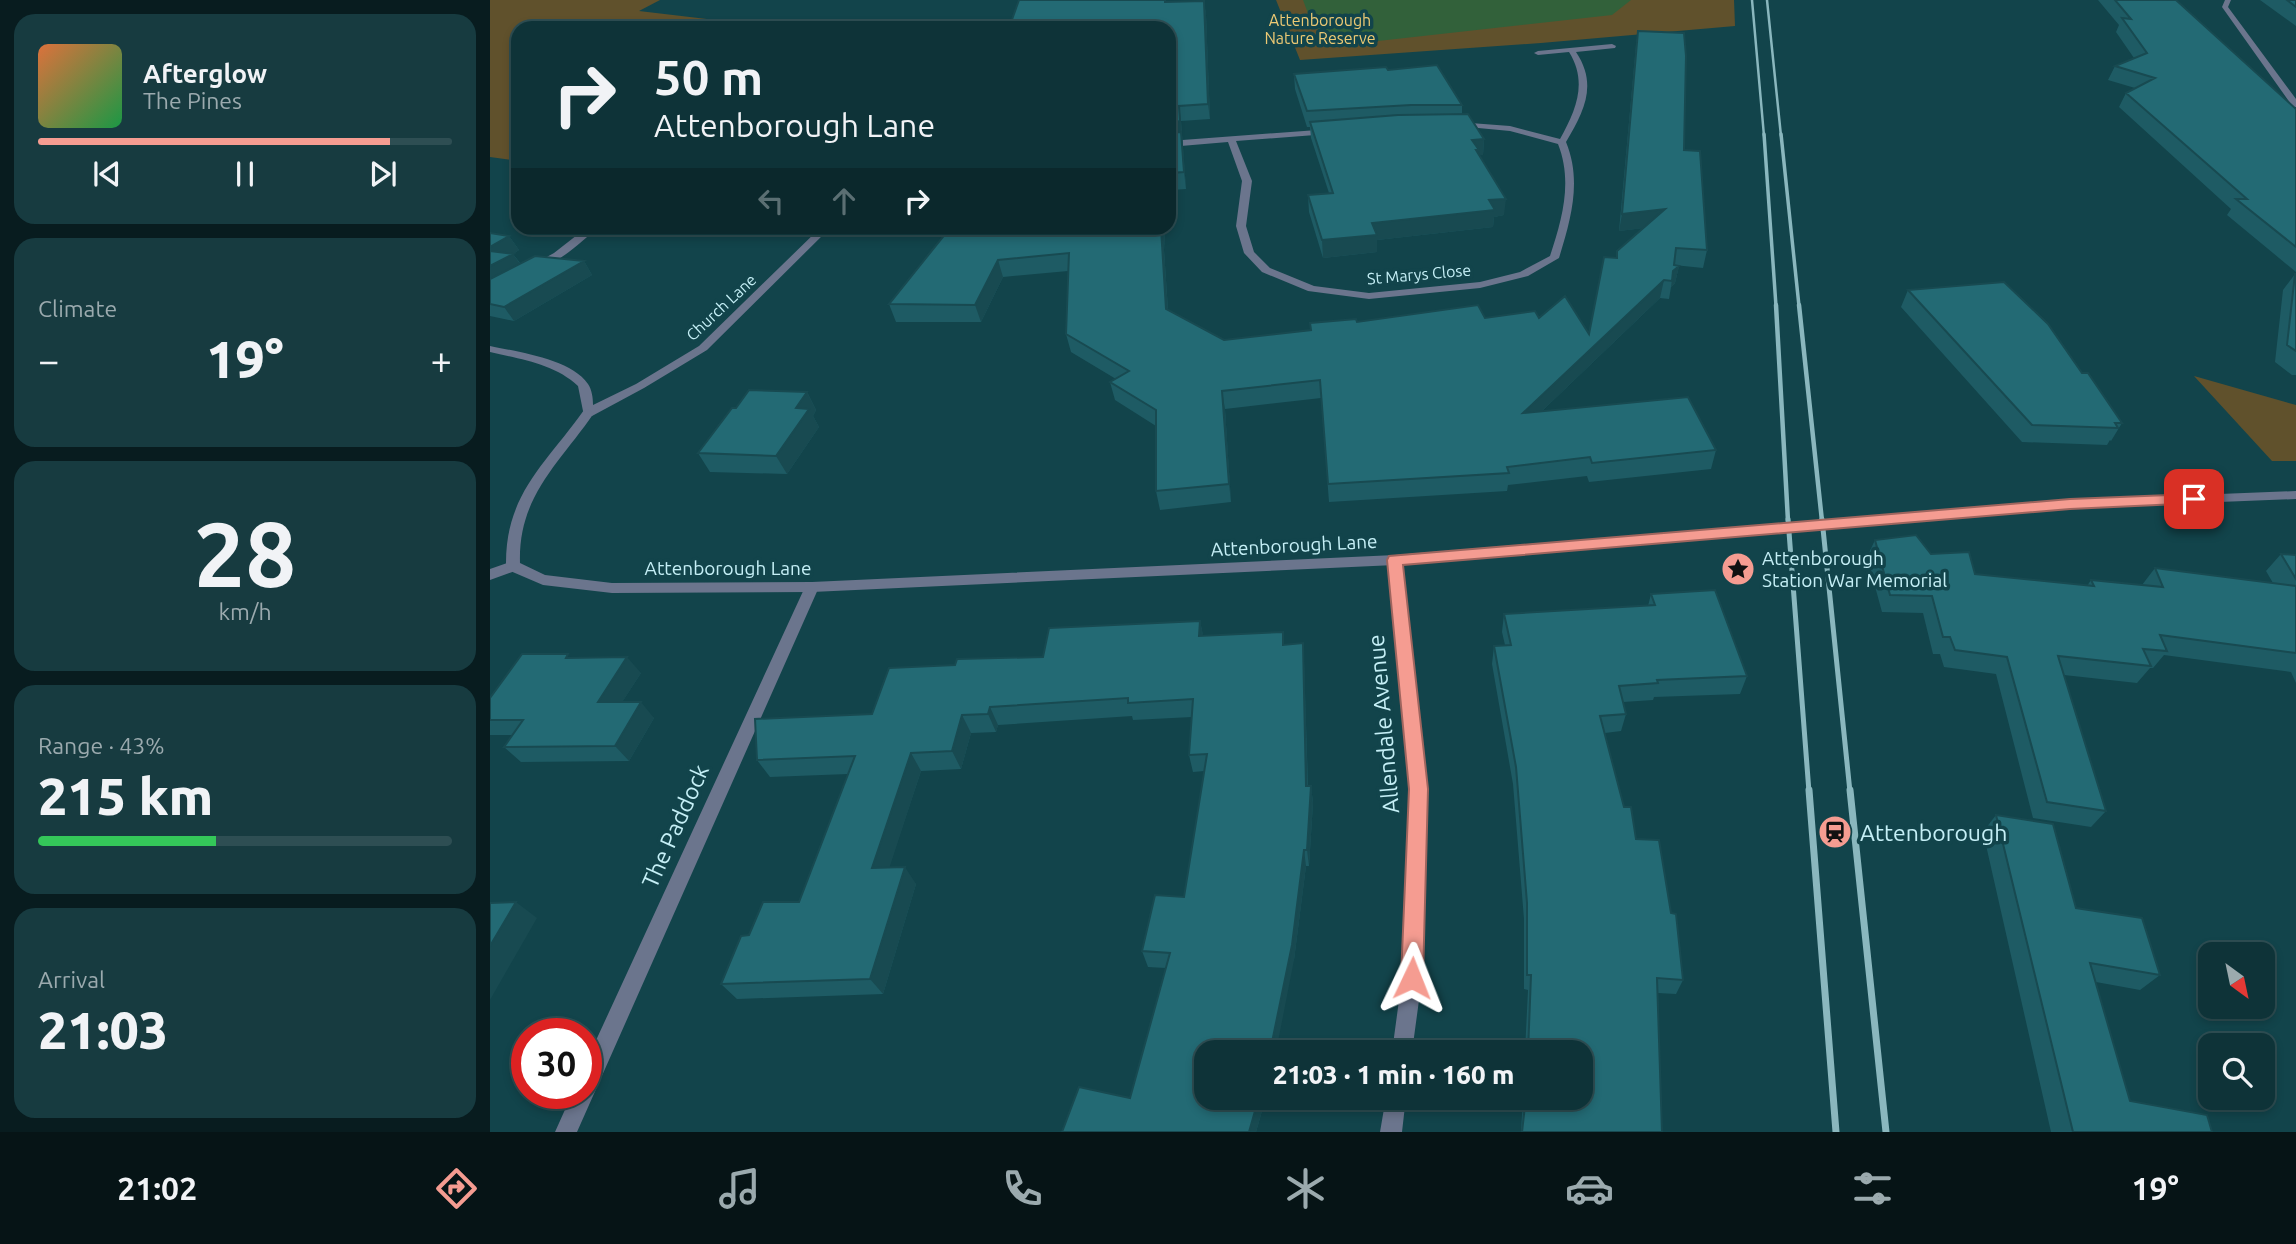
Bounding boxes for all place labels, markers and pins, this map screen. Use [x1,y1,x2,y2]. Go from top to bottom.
pin [2164,469,2224,529]
place label: Attenborough Station War Memorial [1762,547,1947,591]
place icon: Attenborough Station War Memorial [1719,550,1757,588]
station icon: Attenborough [1816,813,1854,851]
place label: Attenborough [1860,820,2007,845]

